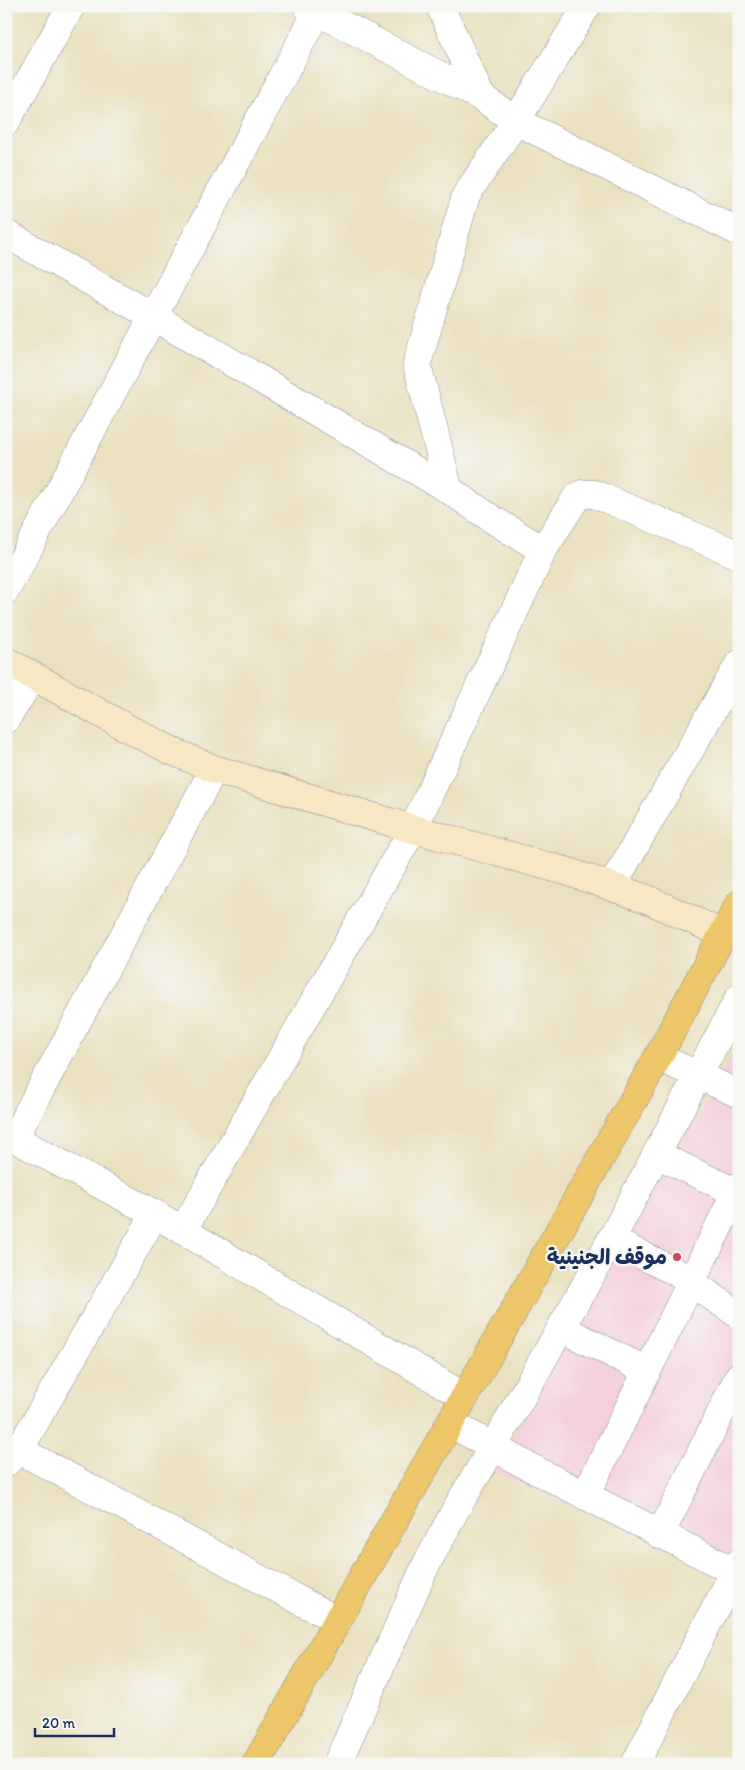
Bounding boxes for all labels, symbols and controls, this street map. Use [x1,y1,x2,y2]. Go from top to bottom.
place label: موقف الجنينية [547,1244,667,1270]
marker: موقف الجنينية [671,1251,683,1263]
scale bar [35,1705,114,1737]
text: 20 m [42,1714,76,1732]

